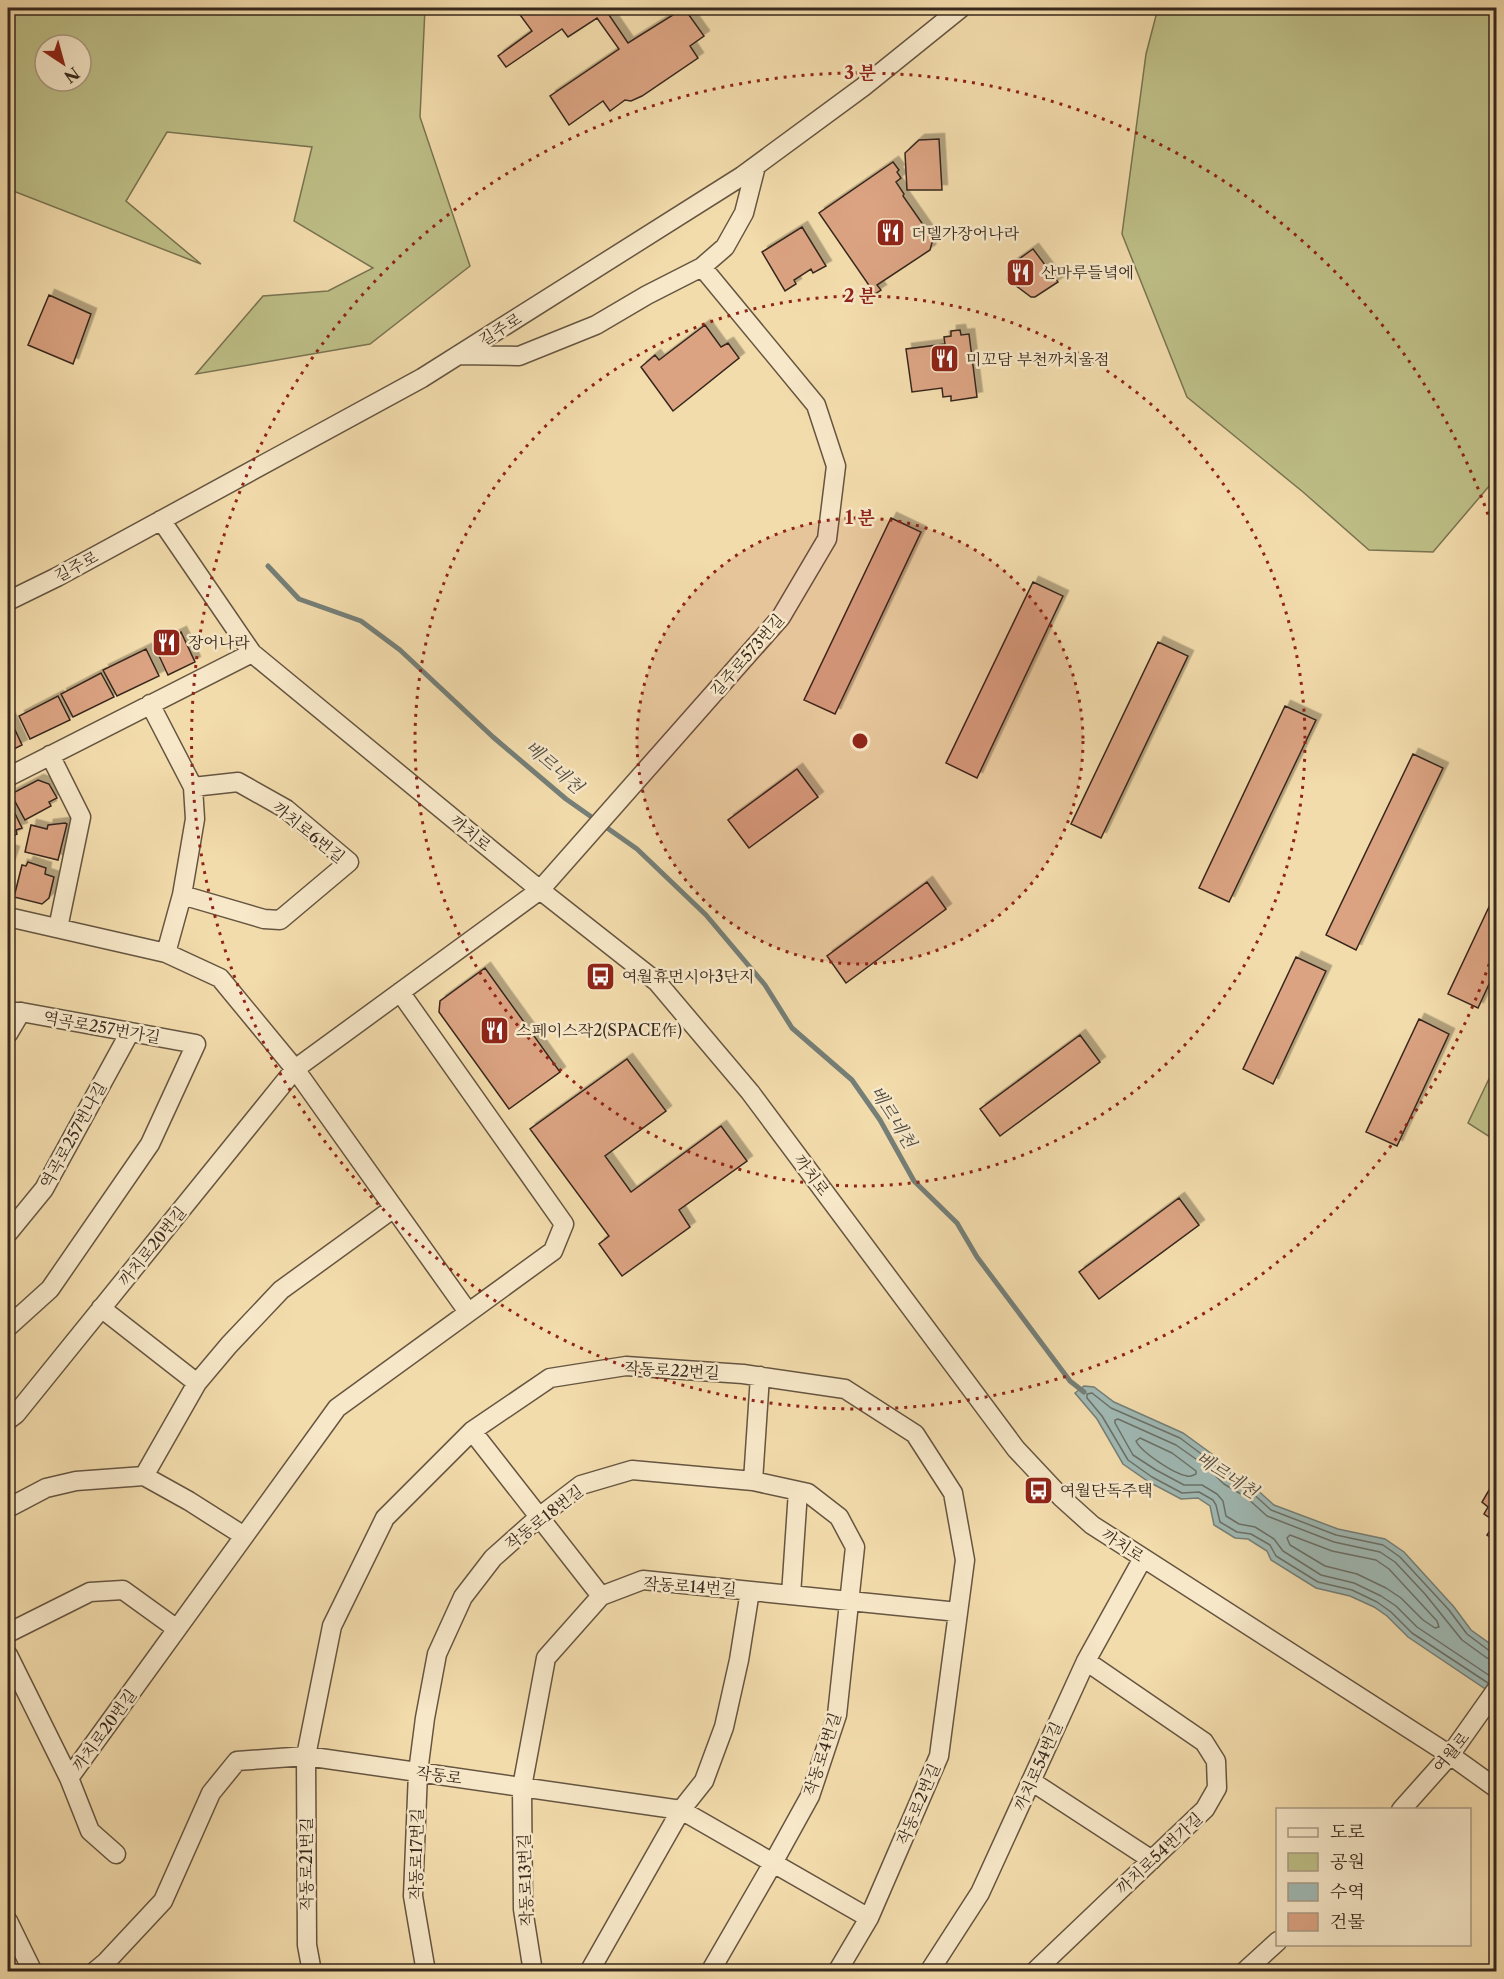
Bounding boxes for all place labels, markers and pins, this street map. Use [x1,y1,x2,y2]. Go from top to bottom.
restaurant icon: 더델가장어나라 [874,217,906,249]
place label: 더델가장어나라 [911,223,1020,243]
restaurant icon: 산마루들녘에 [1004,256,1036,288]
place label: 산마루들녘에 [1041,262,1134,282]
restaurant icon: 미꼬담 부천까치울점 [929,343,961,375]
place label: 미꼬담 부천까치울점 [966,349,1109,369]
restaurant icon: 장어나라 [151,626,183,658]
place label: 장어나라 [188,632,250,652]
centre of rings [850,731,870,751]
bus stop icon: 여월휴먼시아3단지 [585,960,617,992]
place label: 여월휴먼시아3단지 [622,966,754,986]
restaurant icon: 스페이스작2(SPACE作) [479,1014,511,1046]
place label: 스페이스작2(SPACE作) [516,1020,682,1040]
bus stop icon: 여월단독주택 [1023,1474,1055,1506]
place label: 여월단독주택 [1060,1480,1153,1500]

